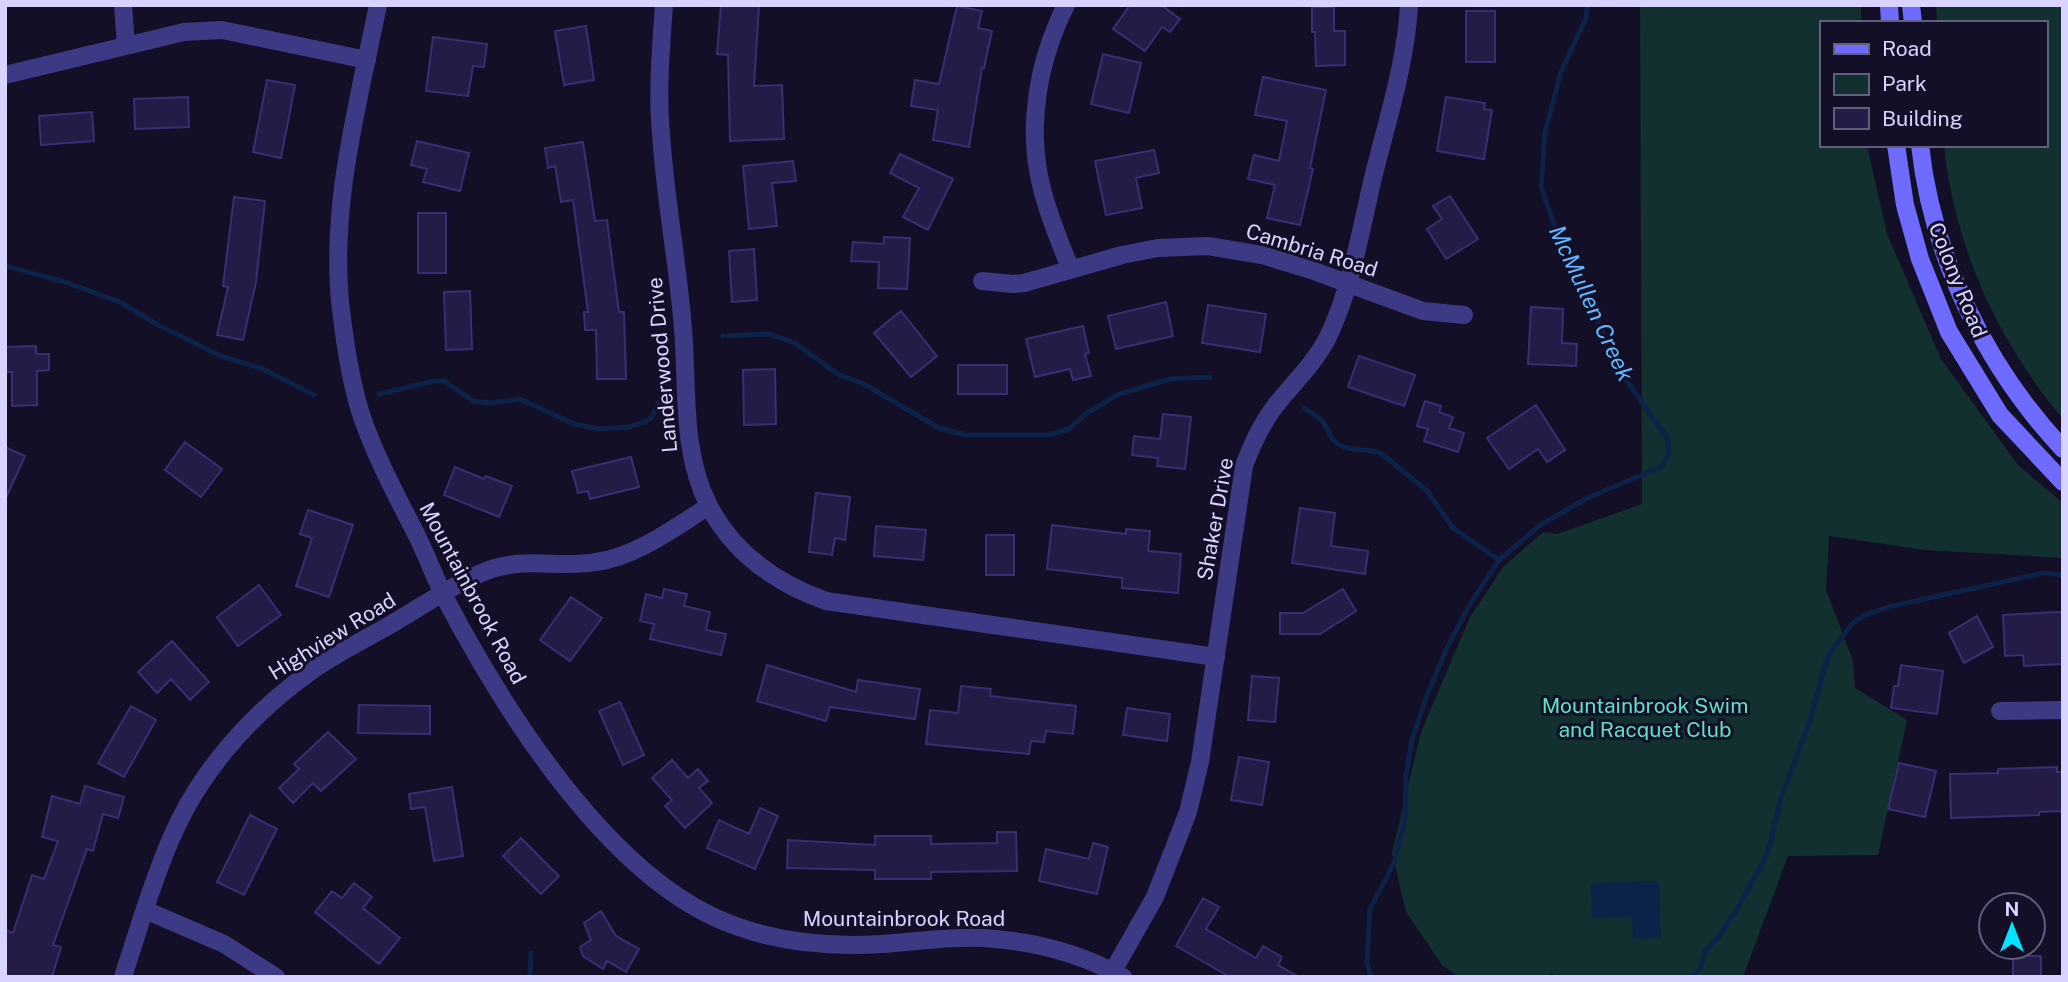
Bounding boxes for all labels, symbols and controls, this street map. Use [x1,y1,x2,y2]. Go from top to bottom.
legend [1820,21,2047,147]
text: Road [1882,36,1932,61]
text: Park [1882,71,1927,96]
text: Building [1882,106,1963,131]
street label: Cambria Road [1243,218,1381,282]
street label: Colony Road [1924,219,1992,341]
water label: McMullen Creek [1544,221,1640,386]
street label: Landerwood Drive [642,276,682,454]
street label: Shaker Drive [1192,456,1238,582]
street label: Mountainbrook Road [414,498,532,688]
street label: Highview Road [264,587,400,685]
park label: Mountainbrook Swim and Racquet Club [1542,693,1748,742]
north arrow [1977,891,2047,961]
text: N [2005,898,2019,920]
street label: Mountainbrook Road [803,906,1005,931]

